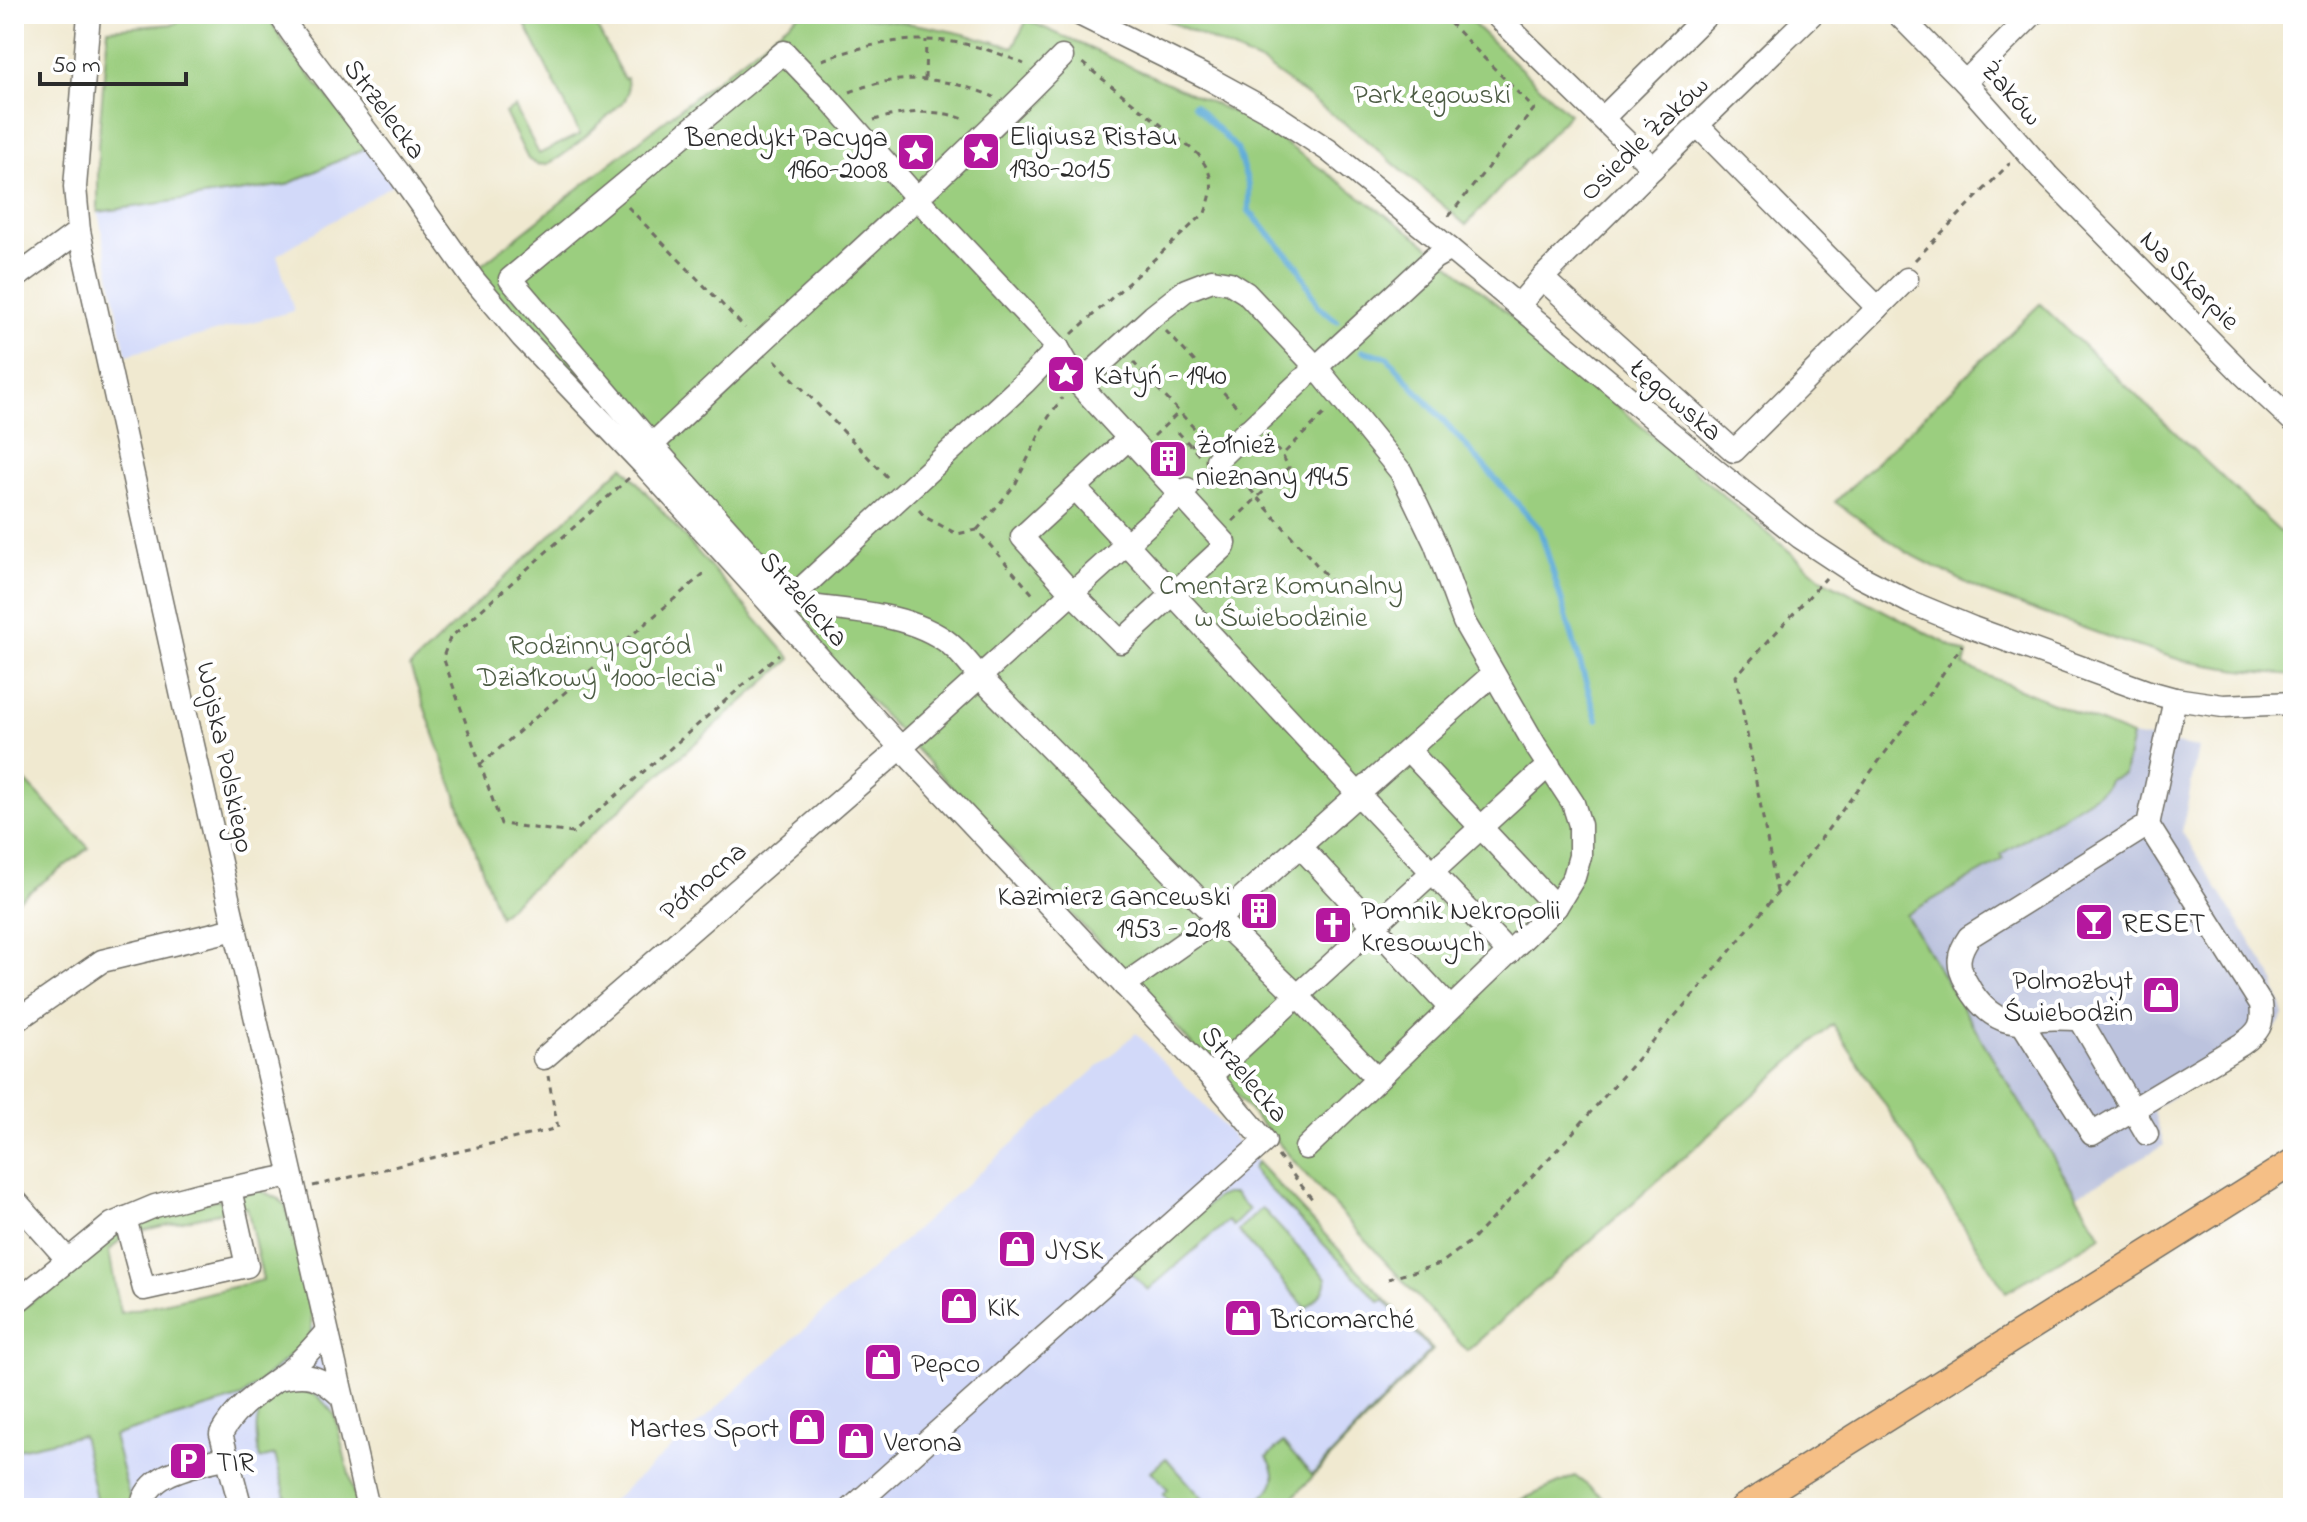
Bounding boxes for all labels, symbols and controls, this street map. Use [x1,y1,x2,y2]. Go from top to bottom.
scale bar [40,36,186,86]
text: 50 m [52,49,101,84]
street label: Strzelecka [332,51,435,169]
street label: Żaków [1970,52,2051,136]
street label: Osiedle Żaków [1571,67,1720,212]
park label: Park Łęgowski [1353,76,1511,117]
place label: Eligiusz Ristau 1930-2015 [1009,118,1178,191]
place label: Benedykt Pacyga 1960-2008 [684,119,888,192]
place icon: Eligiusz Ristau 1930-2015 [960,130,1002,172]
place icon: Benedykt Pacyga 1960-2008 [895,131,937,173]
street label: Na Skarpie [2129,222,2249,341]
street label: Łęgowska [1619,350,1730,453]
place icon: Katyń - 1940 [1045,353,1087,395]
place label: Katyń - 1940 [1094,357,1227,398]
place label: Żołnież nieznany 1945 [1196,426,1349,499]
building icon: Żołnież nieznany 1945 [1147,438,1189,480]
street label: Strzelecka [748,543,857,658]
park label: Cmentarz Komunalny w Świebodzinie [1159,567,1403,640]
park label: Rodzinny Ogród Działkowy "1000-lecia" [476,627,723,700]
street label: Wojska Polskiego [183,659,264,857]
street label: Północna [651,833,757,932]
place label: Kazimierz Gancewski 1953 - 2018 [997,878,1231,951]
building icon: Kazimierz Gancewski 1953 - 2018 [1238,890,1280,932]
place label: Pomnik Nekropolii Kresowych [1361,892,1561,965]
bar icon: RESET [2073,901,2115,943]
church icon: Pomnik Nekropolii Kresowych [1312,904,1354,946]
place label: RESET [2122,905,2205,946]
place label: Polmozbyt Świebodzin [2003,962,2133,1035]
shop icon: Polmozbyt Świebodzin [2140,974,2182,1016]
street label: Strzelecka [1189,1018,1297,1133]
shop icon: JYSK [996,1228,1038,1270]
place label: JYSK [1045,1232,1103,1273]
shop icon: KiK [938,1285,980,1327]
place label: KiK [987,1289,1020,1330]
shop icon: Bricomarché [1222,1297,1264,1339]
place label: Bricomarché [1270,1301,1415,1342]
shop icon: Pepco [862,1341,904,1383]
place label: Pepco [911,1345,980,1386]
shop icon: Martes Sport [786,1406,828,1448]
place label: Martes Sport [629,1410,779,1451]
shop icon: Verona [835,1420,877,1462]
place label: Verona [883,1424,962,1465]
parking icon: TIR [167,1440,209,1482]
place label: TIR [216,1444,255,1485]

